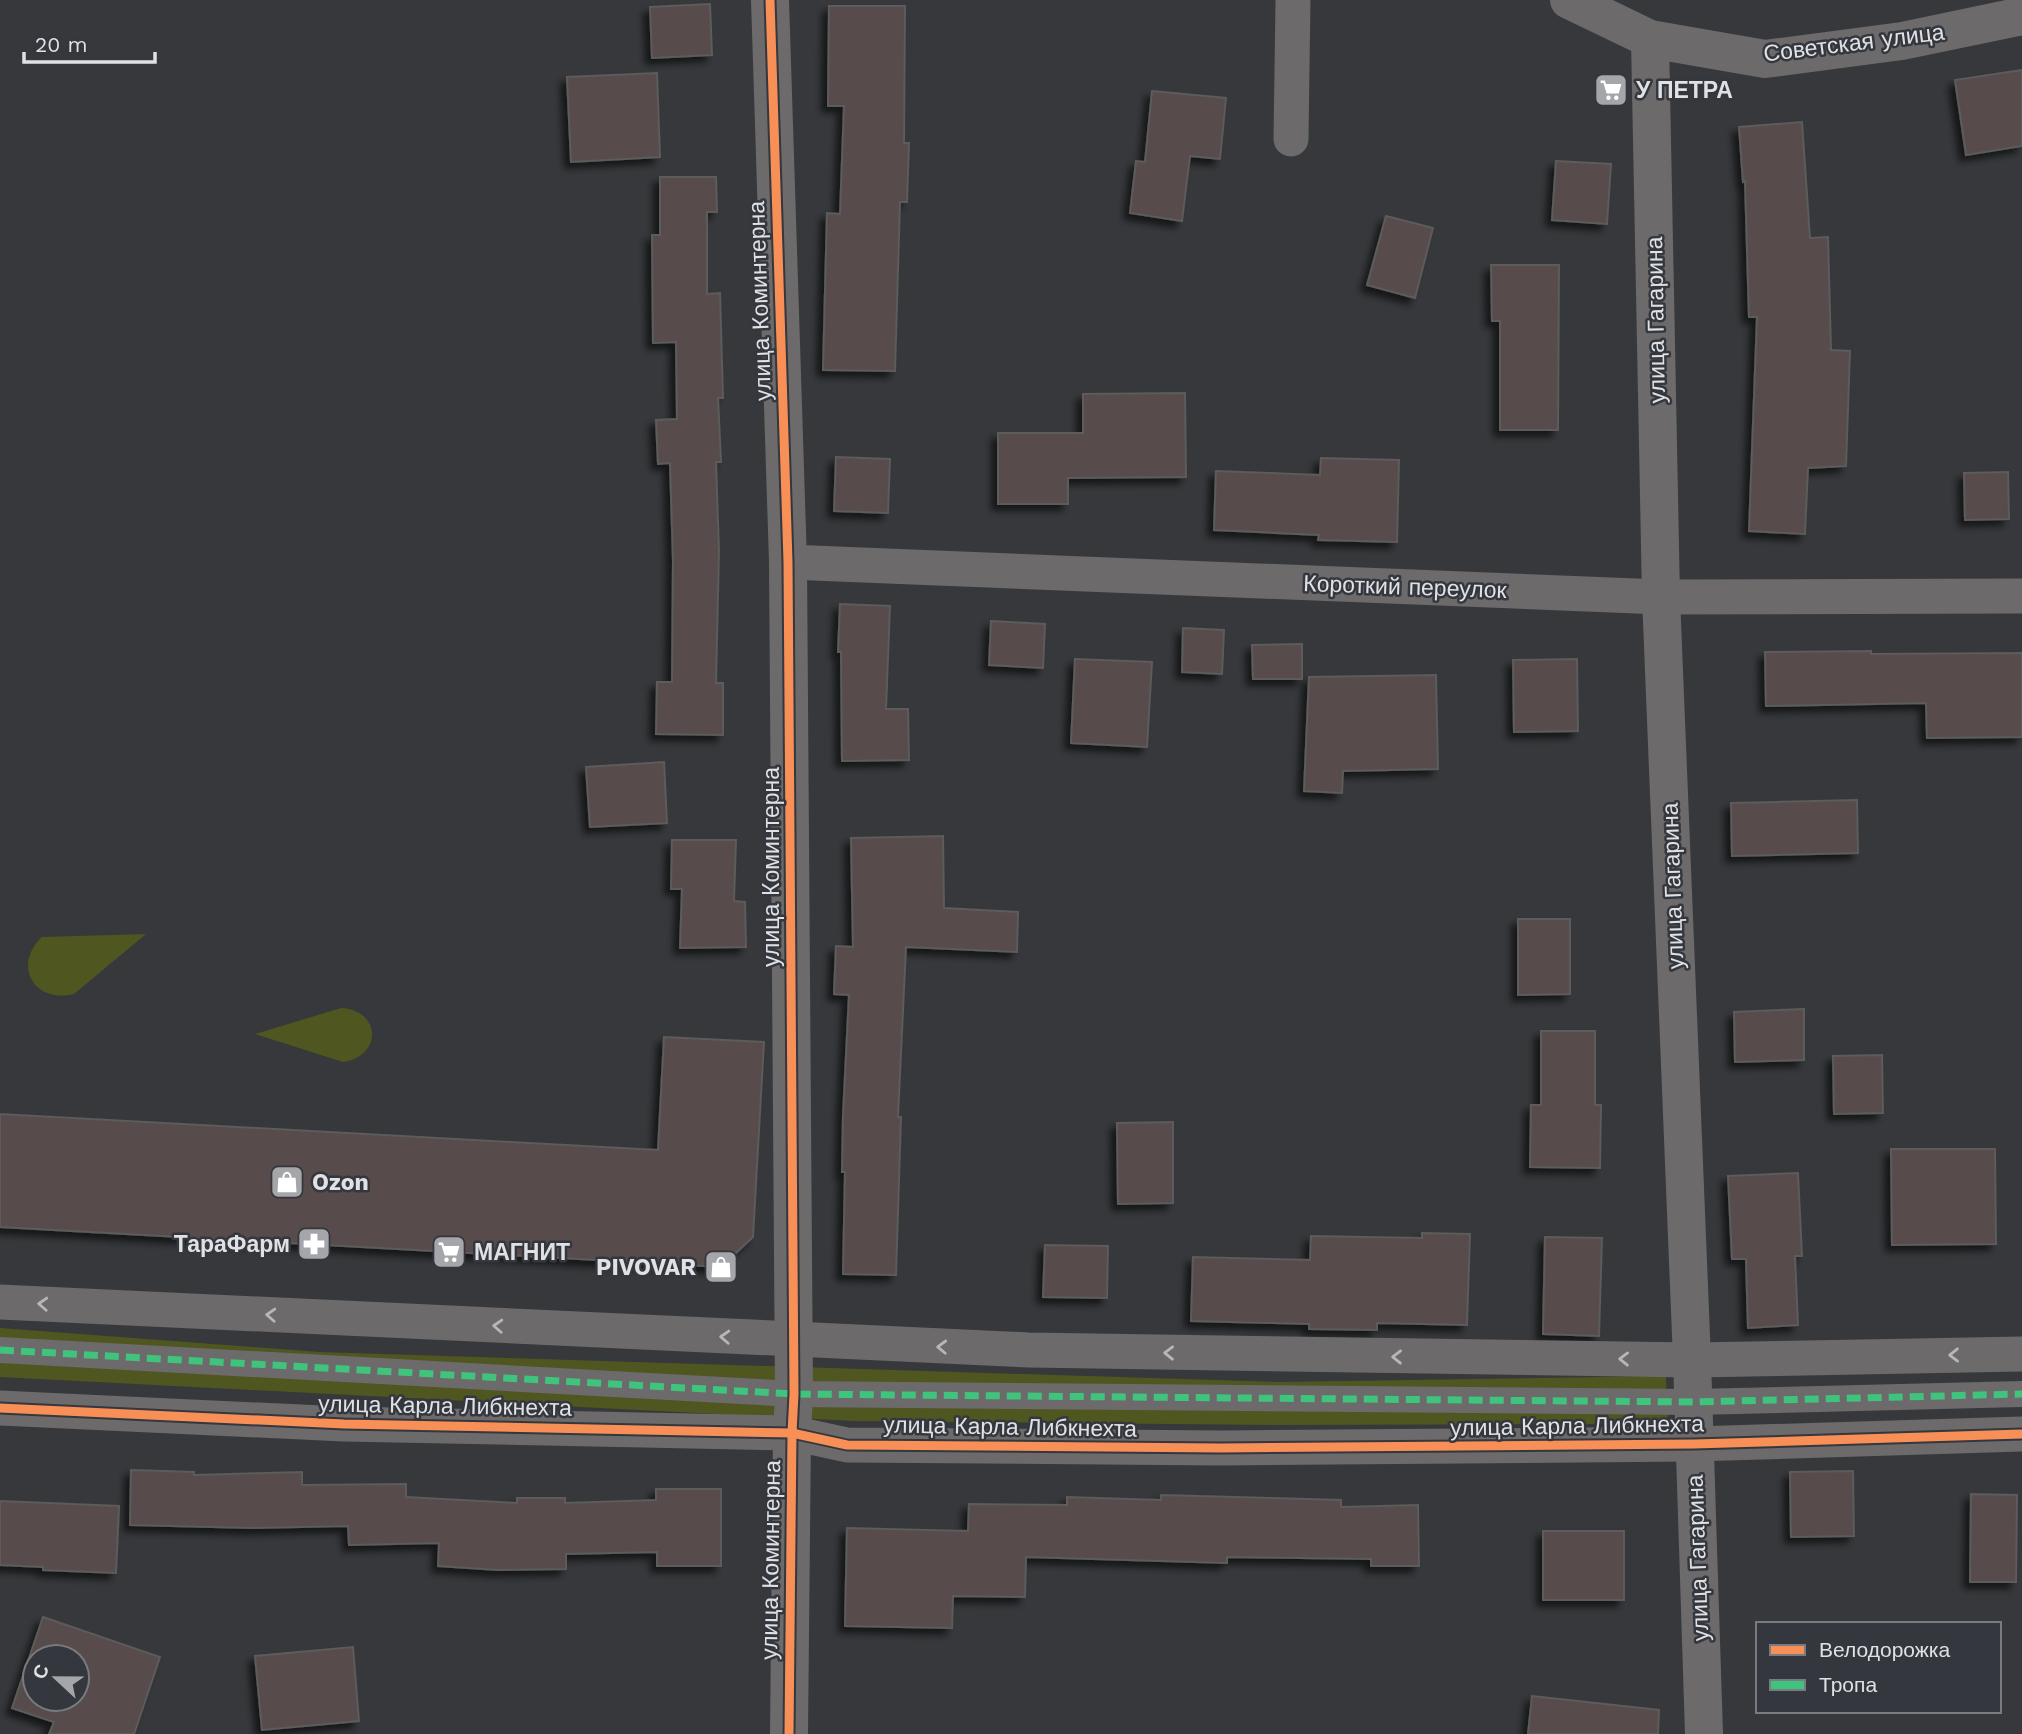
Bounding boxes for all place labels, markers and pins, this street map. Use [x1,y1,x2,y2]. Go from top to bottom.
supermarket icon: У ПЕТРА [1592,71,1630,109]
place label: У ПЕТРА [1636,77,1733,104]
shop icon: Ozon [268,1163,306,1201]
place label: Ozon [312,1169,369,1196]
pharmacy icon: ТараФарм [295,1225,333,1263]
place label: ТараФарм [174,1231,290,1258]
supermarket icon: МАГНИТ [430,1233,468,1271]
place label: МАГНИТ [474,1239,570,1266]
shop icon: PIVOVAR [702,1248,740,1286]
place label: PIVOVAR [596,1254,696,1281]

